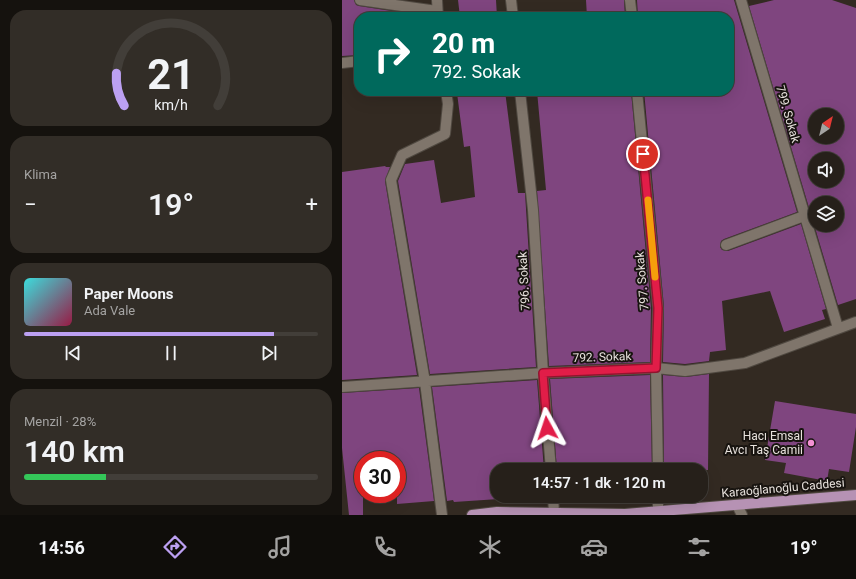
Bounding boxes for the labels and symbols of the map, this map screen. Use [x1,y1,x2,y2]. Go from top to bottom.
street label: 799. Sokak [773,84,803,145]
north arrow [808,108,844,144]
pin [626,137,660,171]
street label: 796. Sokak [515,250,533,311]
street label: 797. Sokak [632,250,652,311]
street label: 792. Sokak [572,349,633,365]
position arrow [526,407,568,449]
place label: Hacı Emsal Avcı Taş Camii [725,429,803,457]
marker: Hacı Emsal Avcı Taş Camii [806,438,816,448]
speed limit sign: 30 [354,451,406,503]
street label: Karaoğlanoğlu Caddesi [721,476,845,500]

